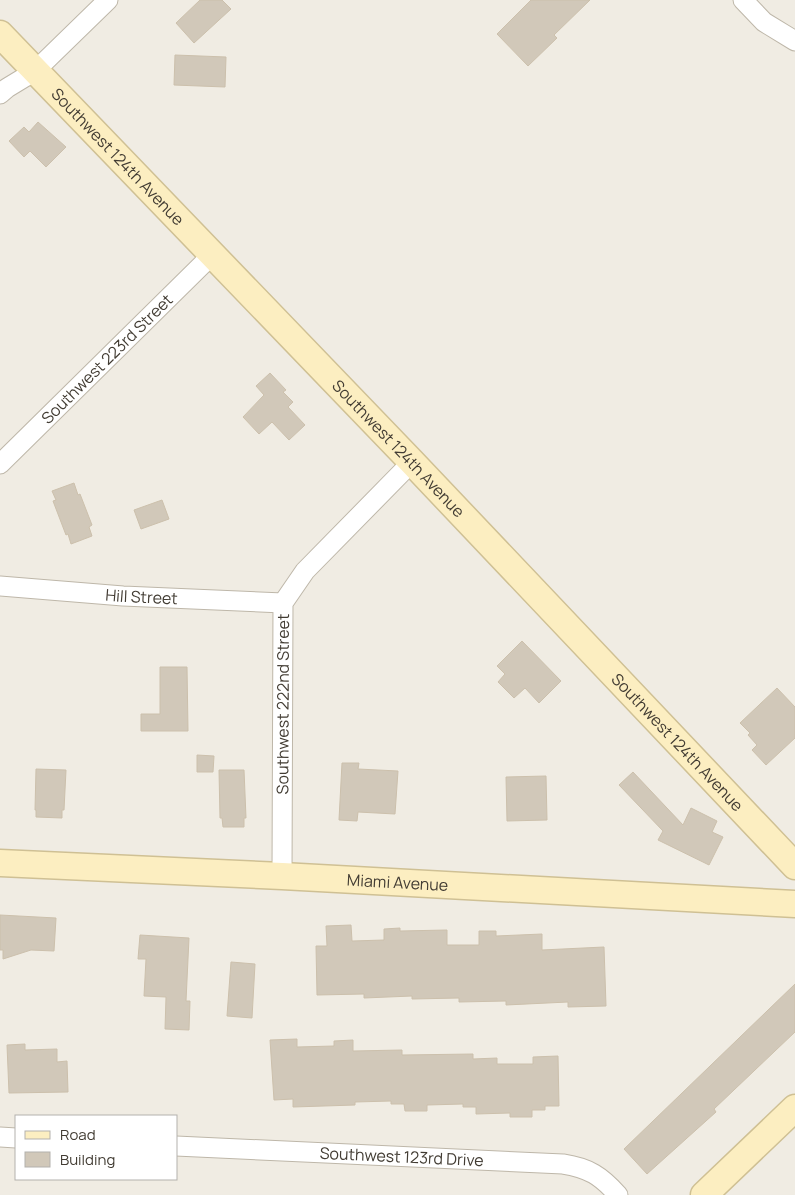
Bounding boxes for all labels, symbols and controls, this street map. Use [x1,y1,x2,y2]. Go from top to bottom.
street label: Southwest 124th Avenue [47,83,189,230]
street label: Southwest 223rd Street [36,289,177,429]
street label: Southwest 124th Avenue [328,375,470,522]
street label: Hill Street [105,584,178,609]
street label: Southwest 222nd Street [271,614,294,794]
street label: Southwest 124th Avenue [607,668,748,816]
street label: Miami Avenue [346,869,449,896]
legend [15,1115,178,1180]
text: Road [60,1124,96,1145]
street label: Southwest 123rd Drive [319,1142,484,1171]
text: Building [60,1149,115,1170]

